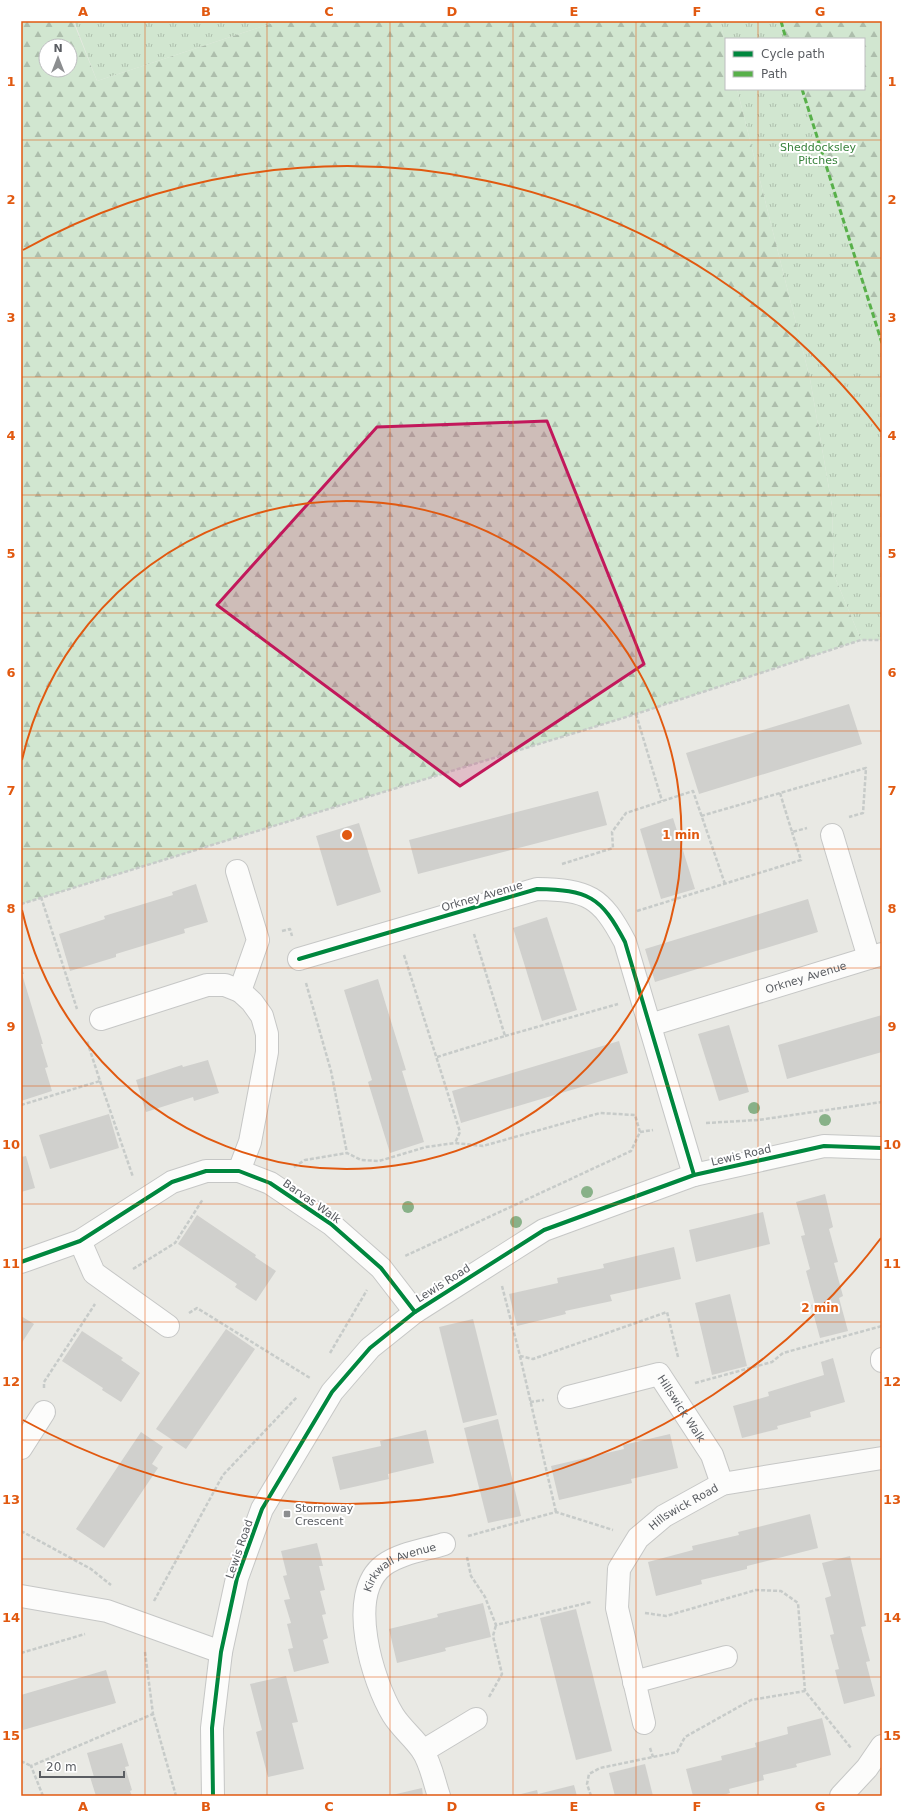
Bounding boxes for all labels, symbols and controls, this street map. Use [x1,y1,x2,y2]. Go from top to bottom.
text: A [78,4,88,19]
text: B [201,4,211,19]
text: C [324,4,334,19]
text: D [447,4,458,19]
text: E [570,4,578,19]
text: F [693,4,701,19]
text: G [815,4,825,19]
north arrow [38,38,78,78]
legend [725,38,865,90]
text: N [53,42,63,55]
text: Cycle path [761,47,825,61]
text: Path [761,67,787,81]
text: 1 [6,74,16,89]
text: 1 [887,74,897,89]
park label: Sheddocksley Pitches [780,141,856,167]
text: 2 [6,192,16,207]
text: 2 [887,192,897,207]
text: 3 [6,310,16,325]
text: 3 [887,310,897,325]
text: 4 [6,428,16,443]
text: 4 [887,428,897,443]
text: 5 [6,546,16,561]
text: 5 [887,546,897,561]
text: 6 [6,665,16,680]
text: 6 [887,665,897,680]
text: 7 [6,783,16,798]
text: 7 [887,783,897,798]
centre of rings [340,828,354,842]
text: 1 min [662,828,700,842]
street label: Orkney Avenue [440,879,525,914]
text: 8 [6,901,16,916]
text: 8 [887,901,897,916]
street label: Orkney Avenue [764,959,848,996]
text: 9 [6,1019,16,1034]
text: 9 [887,1019,897,1034]
text: 10 [2,1137,20,1152]
text: 10 [883,1137,901,1152]
street label: Lewis Road [710,1142,773,1169]
street label: Barvas Walk [280,1177,344,1226]
text: 11 [2,1256,20,1271]
text: 11 [883,1256,901,1271]
street label: Lewis Road [414,1262,473,1305]
text: 2 min [801,1301,839,1315]
street label: Hillswick Walk [654,1373,708,1445]
text: 12 [2,1374,20,1389]
text: 12 [883,1374,901,1389]
street label: Hillswick Road [646,1481,721,1533]
text: 13 [2,1492,20,1507]
text: 13 [883,1492,901,1507]
place label: Stornoway Crescent [295,1502,354,1528]
marker: Stornoway Crescent [282,1509,292,1519]
street label: Lewis Road [223,1518,256,1580]
street label: Kirkwall Avenue [361,1540,438,1594]
text: 14 [2,1610,20,1625]
text: 14 [883,1610,901,1625]
text: 15 [2,1728,20,1743]
text: 15 [883,1728,901,1743]
scale bar [40,1753,124,1779]
text: 20 m [46,1760,77,1774]
text: A [78,1799,88,1814]
text: B [201,1799,211,1814]
text: C [324,1799,334,1814]
text: D [447,1799,458,1814]
text: E [570,1799,578,1814]
text: F [693,1799,701,1814]
text: G [815,1799,825,1814]

